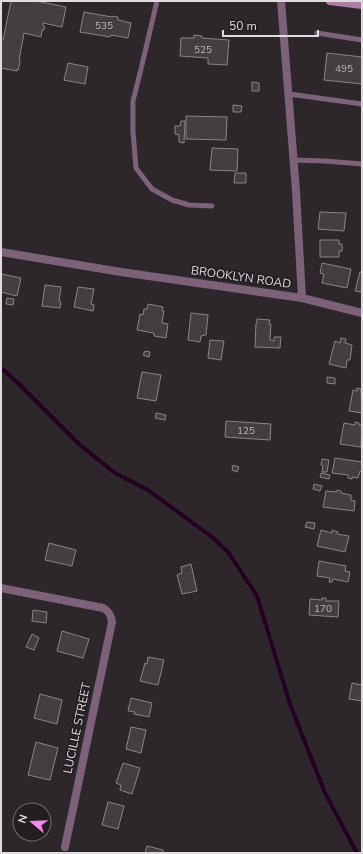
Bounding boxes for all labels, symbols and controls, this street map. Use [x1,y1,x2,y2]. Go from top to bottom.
scale bar [223,12,318,38]
text: 50 m [229,18,257,34]
house number: 535 [95,19,113,33]
house number: 525 [194,43,212,57]
house number: 495 [335,62,353,76]
street label: BROOKLYN ROAD [190,262,292,292]
house number: 125 [237,424,255,438]
house number: 170 [314,602,332,616]
street label: LUCILLE STREET [60,680,95,775]
north arrow [12,802,52,842]
text: N [15,813,31,825]

